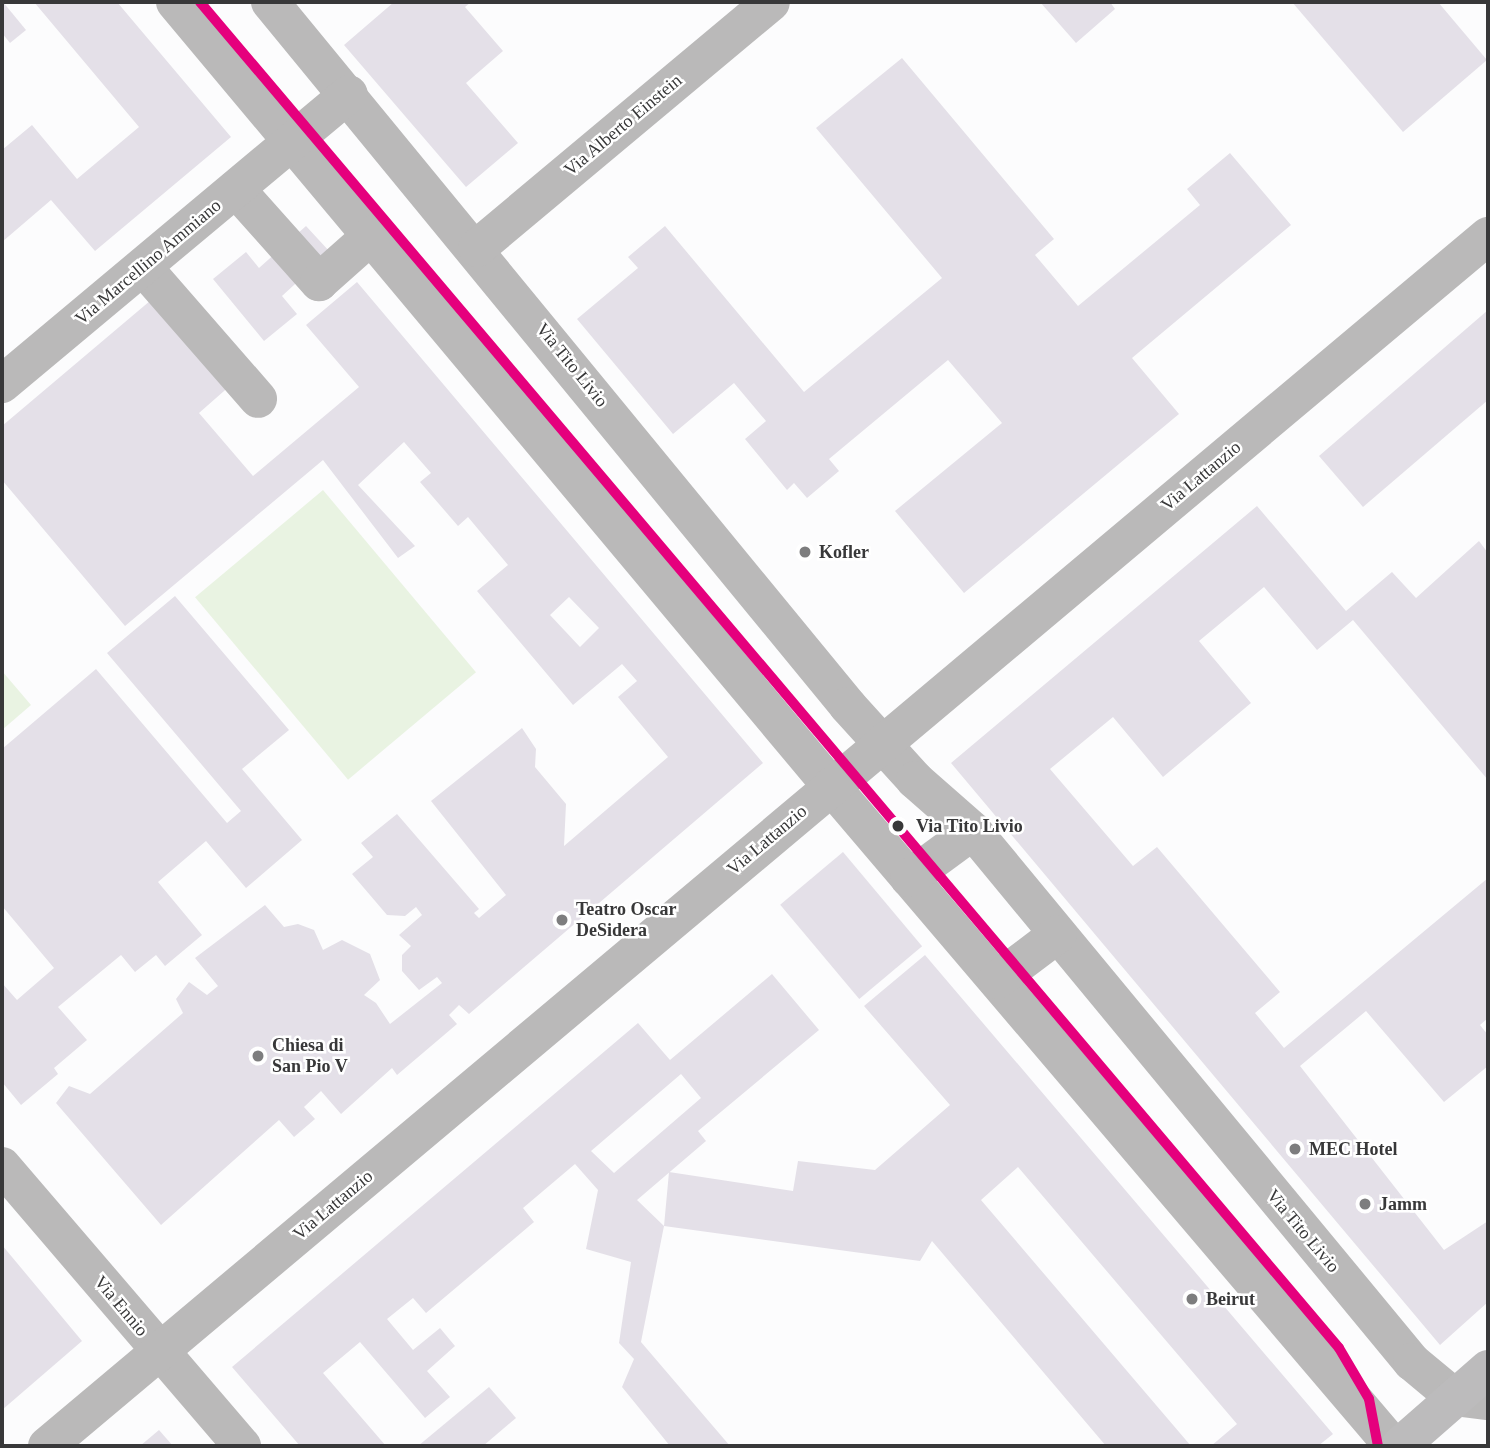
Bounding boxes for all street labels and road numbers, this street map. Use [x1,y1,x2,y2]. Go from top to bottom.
street label: Via Alberto Einstein [559,69,687,181]
street label: Via Marcellino Ammiano [70,194,226,330]
street label: Via Tito Livio [531,318,613,412]
street label: Via Lattanzio [1157,436,1245,516]
street label: Via Lattanzio [723,800,811,880]
street label: Via Lattanzio [289,1165,377,1245]
street label: Via Tito Livio [1262,1185,1344,1277]
street label: Via Ennio [89,1271,153,1341]

